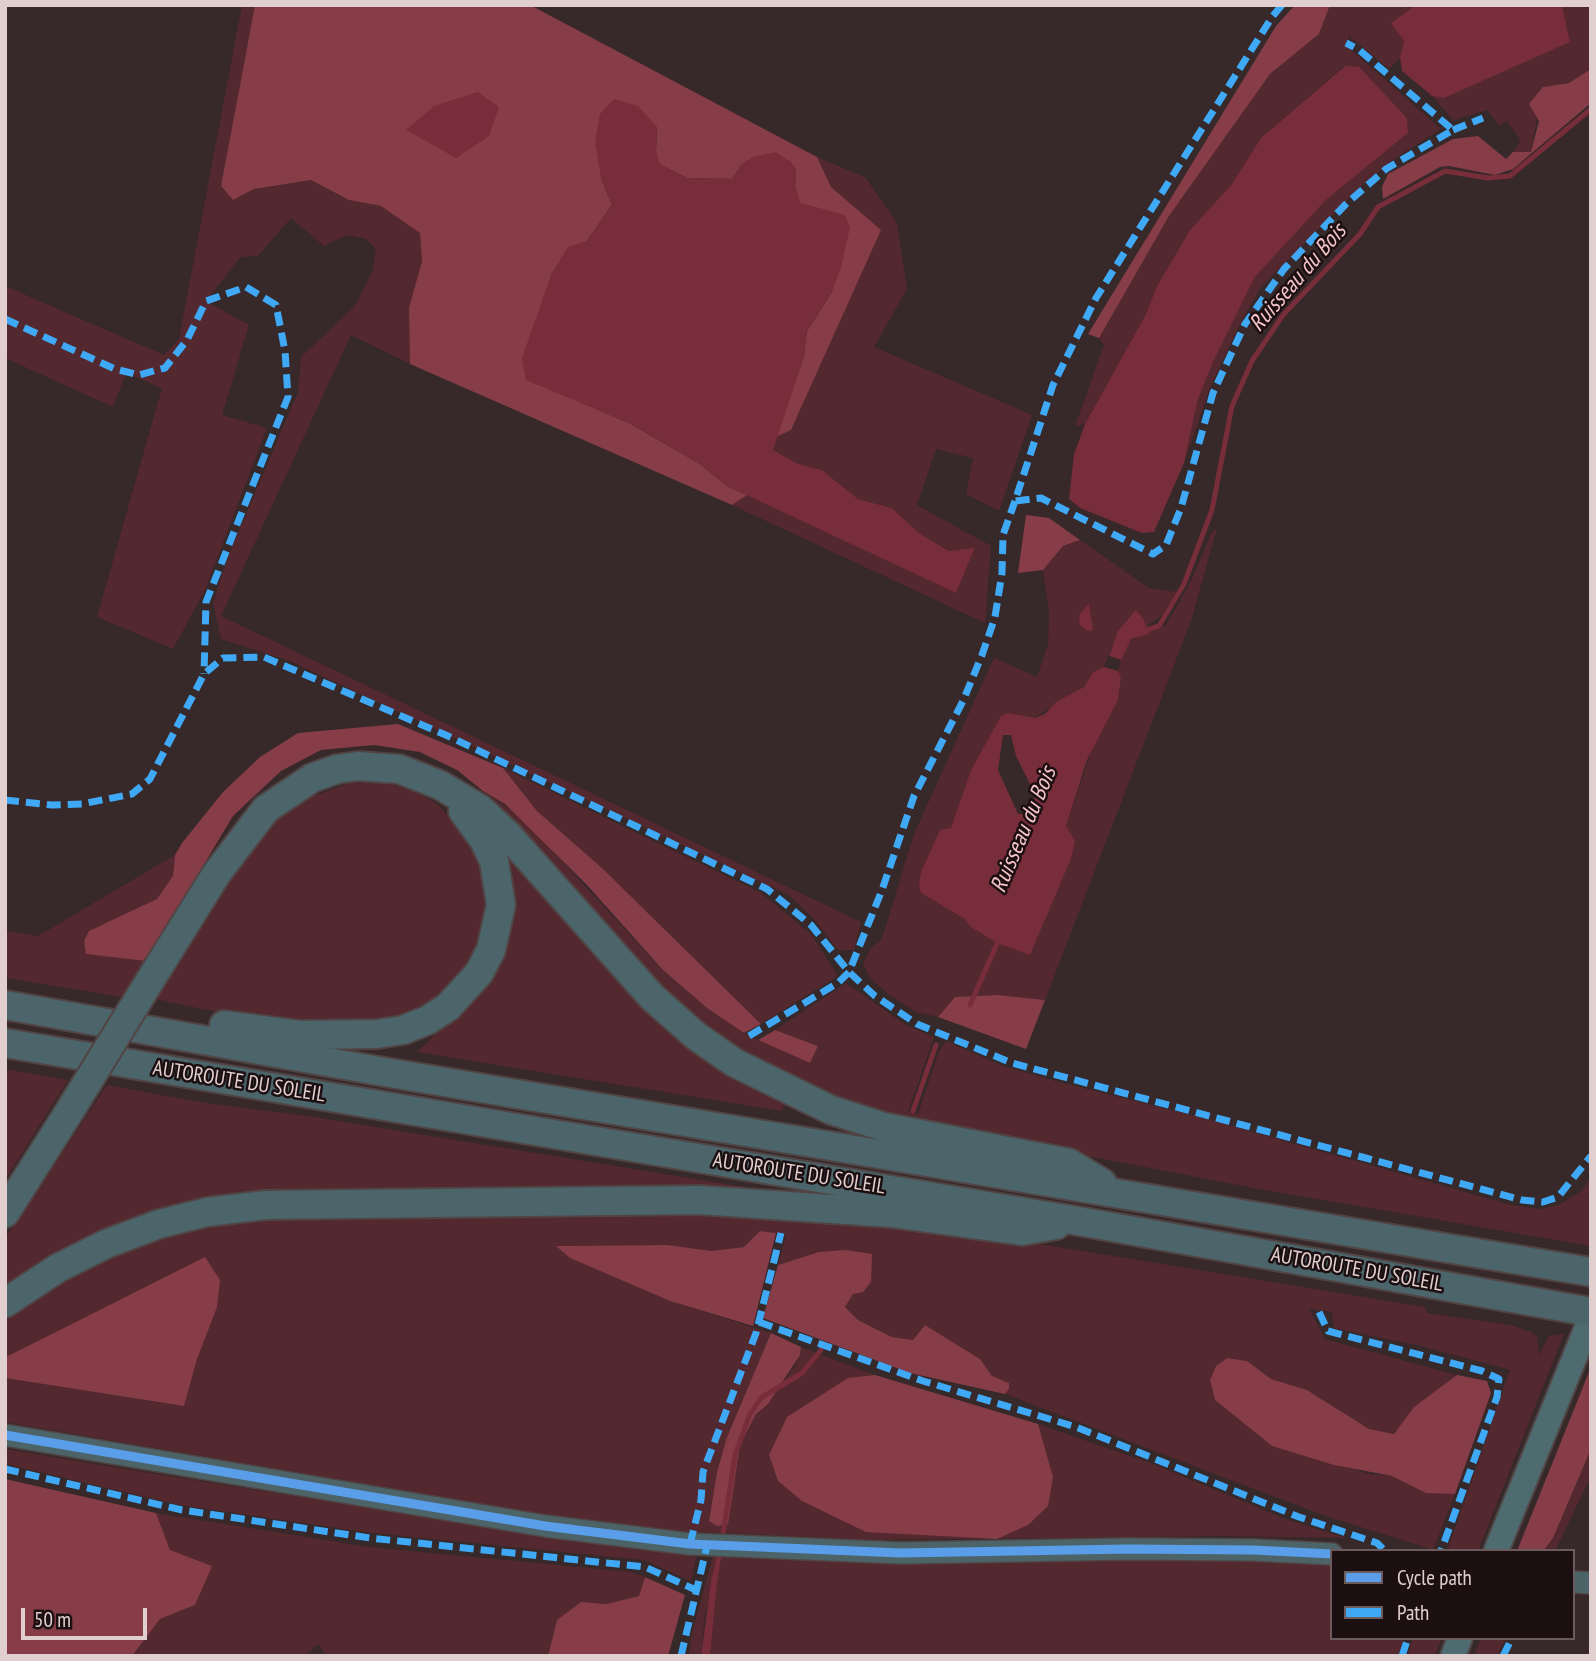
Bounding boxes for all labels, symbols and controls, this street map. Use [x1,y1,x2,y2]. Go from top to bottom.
water label: Ruisseau du Bois [1244,219,1352,337]
water label: Ruisseau du Bois [985,763,1063,897]
street label: AUTOROUTE DU SOLEIL [151,1056,327,1108]
street label: AUTOROUTE DU SOLEIL [711,1148,887,1200]
street label: AUTOROUTE DU SOLEIL [1269,1242,1445,1298]
legend [1330,1549,1575,1640]
text: Cycle path [1397,1564,1472,1591]
scale bar [24,1594,150,1638]
text: Path [1397,1599,1429,1626]
text: 50 m [34,1606,71,1633]

